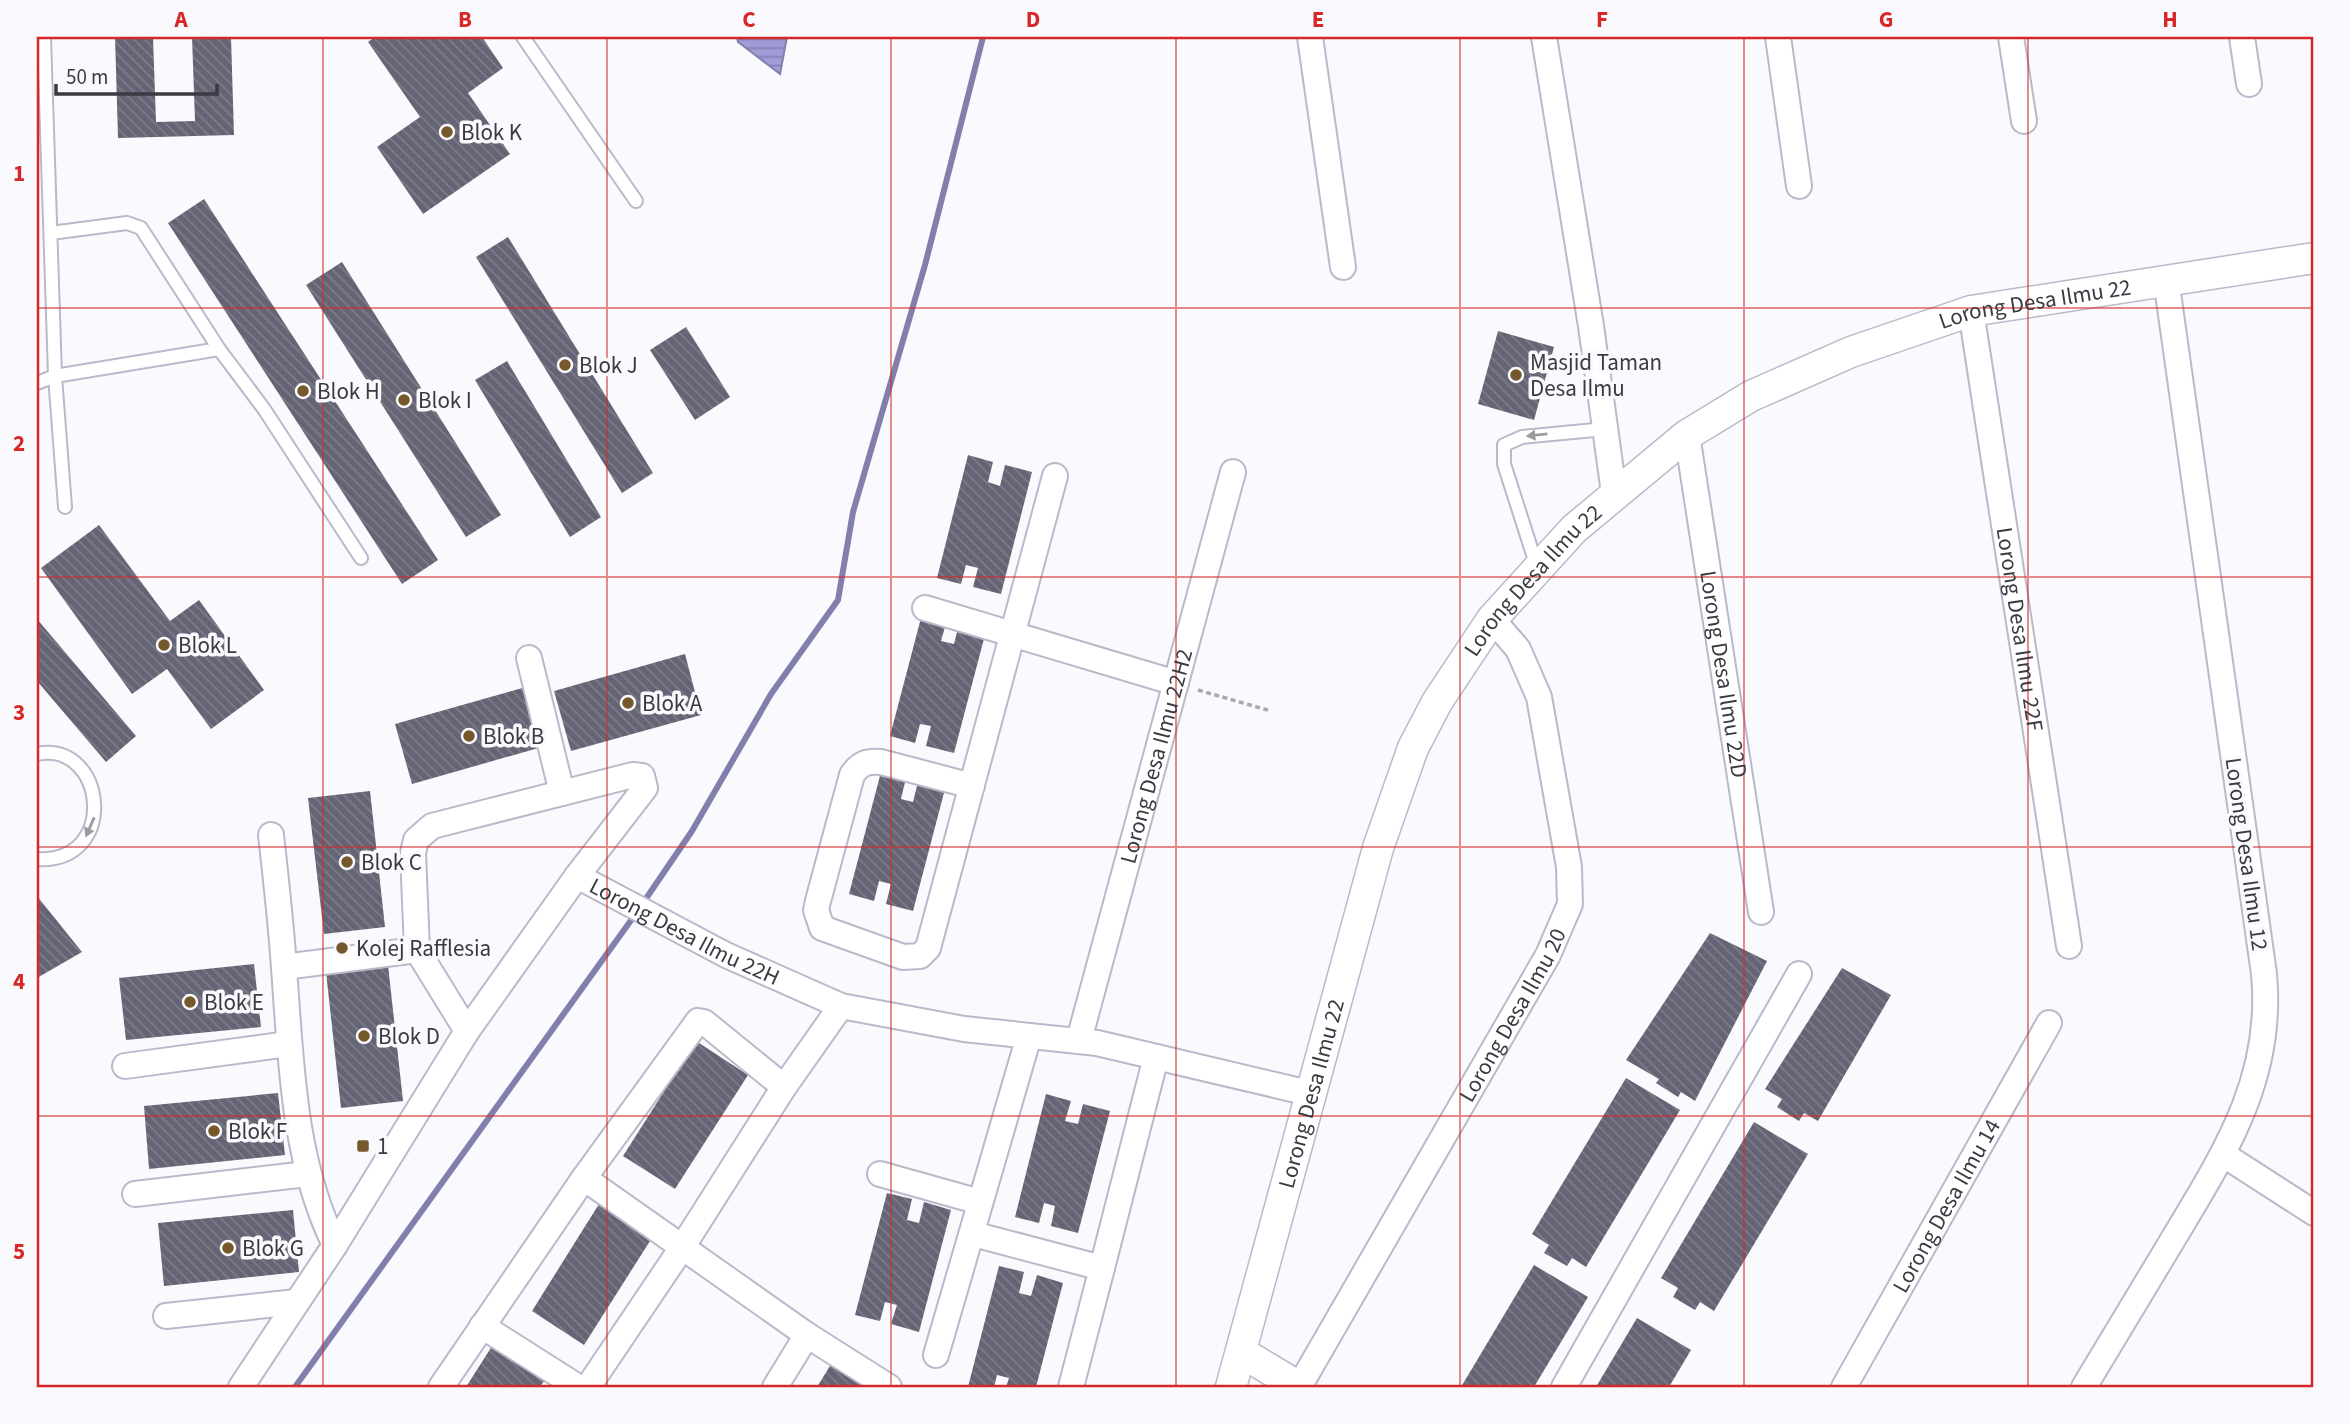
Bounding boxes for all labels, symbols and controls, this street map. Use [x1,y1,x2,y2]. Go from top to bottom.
text: A [173,3,188,36]
text: B [458,3,472,36]
text: C [742,3,756,36]
text: D [1026,3,1040,36]
text: E [1312,3,1324,36]
text: F [1596,3,1608,36]
text: G [1879,3,1893,36]
text: H [2162,3,2178,36]
scale bar [56,52,217,96]
text: 50 m [66,62,108,92]
place label: Blok K [461,116,523,149]
marker: Blok K [439,124,455,140]
text: 1 [13,157,25,190]
street label: Lorong Desa Ilmu 22 [1934,271,2133,338]
place label: Masjid Taman Desa Ilmu [1530,346,1662,405]
place label: Blok J [579,349,638,382]
marker: Blok J [557,357,573,373]
marker: Masjid Taman Desa Ilmu [1508,367,1524,383]
place label: Blok H [317,375,380,408]
marker: Blok H [295,383,311,399]
place label: Blok I [418,384,472,417]
marker: Blok I [396,392,412,408]
text: 2 [13,427,25,460]
one-way arrow [1526,430,1548,441]
street label: Lorong Desa Ilmu 22 [1456,497,1609,663]
street label: Lorong Desa Ilmu 22F [1988,525,2052,734]
street label: Lorong Desa Ilmu 22D [1691,568,1756,780]
place label: Blok L [178,629,237,662]
marker: Blok L [156,637,172,653]
street label: Lorong Desa Ilmu 22H2 [1112,645,1201,867]
place label: Blok A [642,687,703,720]
marker: Blok A [620,695,636,711]
text: 3 [13,696,25,729]
place label: Blok B [483,720,544,753]
marker: Blok B [461,728,477,744]
street label: Lorong Desa Ilmu 12 [2217,755,2276,953]
one-way arrow [84,817,96,837]
place label: Blok C [361,846,422,879]
marker: Blok C [339,854,355,870]
street label: Lorong Desa Ilmu 22H [583,869,785,994]
street label: Lorong Desa Ilmu 20 [1451,923,1575,1108]
place label: Kolej Rafflesia [356,932,491,965]
marker: Kolej Rafflesia [334,940,350,956]
text: 4 [13,965,25,998]
place label: Blok E [204,986,264,1019]
marker: Blok E [182,994,198,1010]
street label: Lorong Desa Ilmu 22 [1270,996,1353,1192]
place label: Blok D [378,1020,440,1053]
marker: Blok D [356,1028,372,1044]
street label: Lorong Desa Ilmu 14 [1884,1113,2009,1299]
place label: Blok F [228,1115,287,1148]
marker: Blok F [206,1123,222,1139]
place label: 1 [377,1130,388,1163]
marker: 1 [355,1138,371,1154]
place label: Blok G [242,1232,304,1265]
text: 5 [13,1235,25,1268]
marker: Blok G [220,1240,236,1256]

